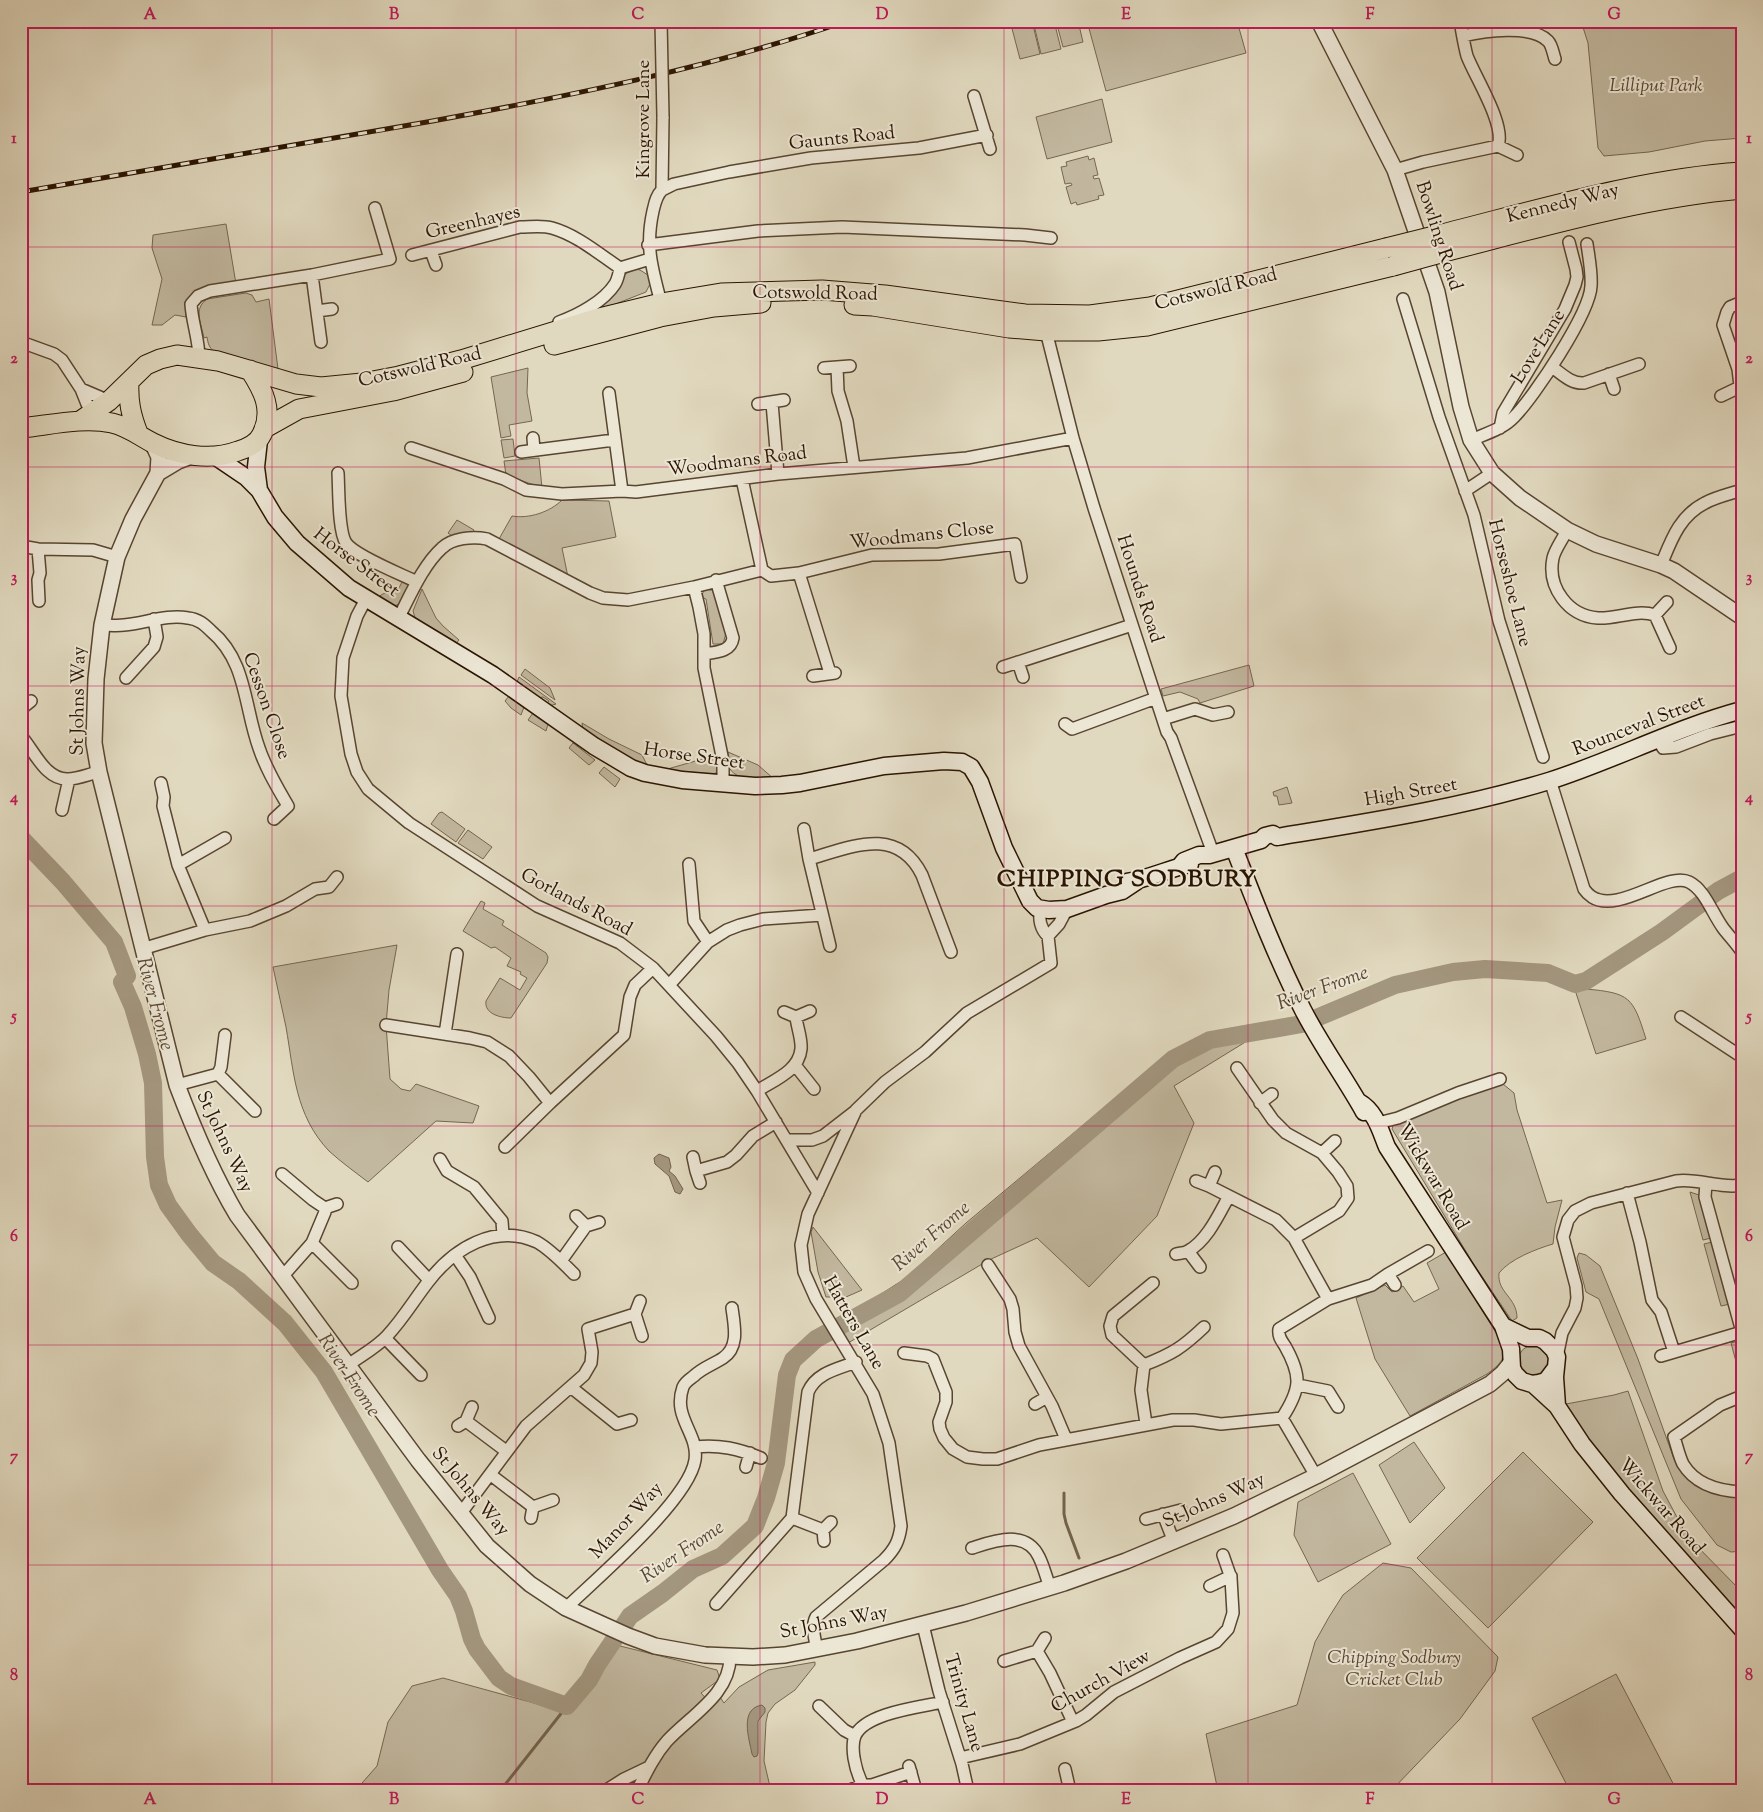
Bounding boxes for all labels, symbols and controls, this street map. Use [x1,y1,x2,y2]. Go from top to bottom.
text: A [144,4,157,27]
text: B [389,4,399,27]
text: C [632,4,645,27]
text: D [876,4,889,27]
text: E [1121,4,1131,27]
text: F [1366,4,1375,27]
text: G [1607,4,1621,27]
street label: Kingrove Lane [631,59,658,178]
park label: Lilliput Park [1609,73,1703,100]
street label: Gaunts Road [788,120,897,158]
text: 1 [11,128,17,151]
text: 1 [1746,128,1752,151]
street label: Kennedy Way [1504,177,1623,231]
street label: Bowling Road [1408,178,1468,294]
street label: Greenhayes [423,199,523,247]
street label: Cotswold Road [1152,262,1280,318]
street label: Cotswold Road [752,279,878,309]
street label: Love Lane [1505,304,1573,390]
street label: Cotswold Road [356,341,484,395]
text: 2 [10,348,18,371]
text: 2 [1745,348,1753,371]
street label: Woodmans Road [666,440,809,484]
street label: Woodmans Close [848,515,996,557]
street label: Horseshoe Lane [1480,516,1538,650]
street label: Horse Street [307,522,405,605]
street label: Hounds Road [1109,531,1169,647]
text: 3 [11,567,18,590]
text: 3 [1746,567,1753,590]
street label: St Johns Way [65,645,93,756]
street label: Cesson Close [235,649,297,763]
street label: Rounceval Street [1569,688,1710,764]
street label: Horse Street [642,737,747,778]
street label: High Street [1362,771,1460,814]
text: 4 [9,787,18,810]
text: 4 [1744,787,1753,810]
street label: Gorlands Road [515,862,637,944]
district label: CHIPPING SODBURY [997,863,1257,897]
water label: River Frome [128,954,180,1054]
water label: River Frome [1273,959,1373,1019]
text: 5 [9,1006,17,1029]
text: 5 [1744,1006,1752,1029]
street label: St Johns Way [189,1087,260,1198]
street label: Wickwar Road [1389,1118,1475,1236]
water label: River Frome [887,1195,977,1279]
text: 6 [10,1226,18,1249]
text: 6 [1745,1226,1753,1249]
street label: Hatters Lane [815,1271,891,1375]
water label: River Frome [309,1328,387,1424]
street label: St Johns Way [424,1441,516,1543]
text: 7 [10,1446,19,1469]
text: 7 [1745,1446,1754,1469]
street label: Wickwar Road [1611,1453,1711,1561]
street label: St Johns Way [1158,1466,1270,1536]
street label: Manor Way [584,1476,670,1566]
water label: River Frome [635,1514,731,1592]
street label: St Johns Way [778,1599,891,1647]
street label: Church View [1046,1643,1156,1721]
park label: Chipping Sodbury Cricket Club [1327,1645,1461,1694]
street label: Trinity Lane [936,1651,990,1755]
text: 8 [10,1665,18,1688]
text: 8 [1745,1665,1753,1688]
text: A [144,1789,157,1812]
text: B [389,1789,399,1812]
text: C [632,1789,645,1812]
text: D [876,1789,889,1812]
text: E [1121,1789,1131,1812]
text: F [1366,1789,1375,1812]
text: G [1607,1789,1621,1812]

